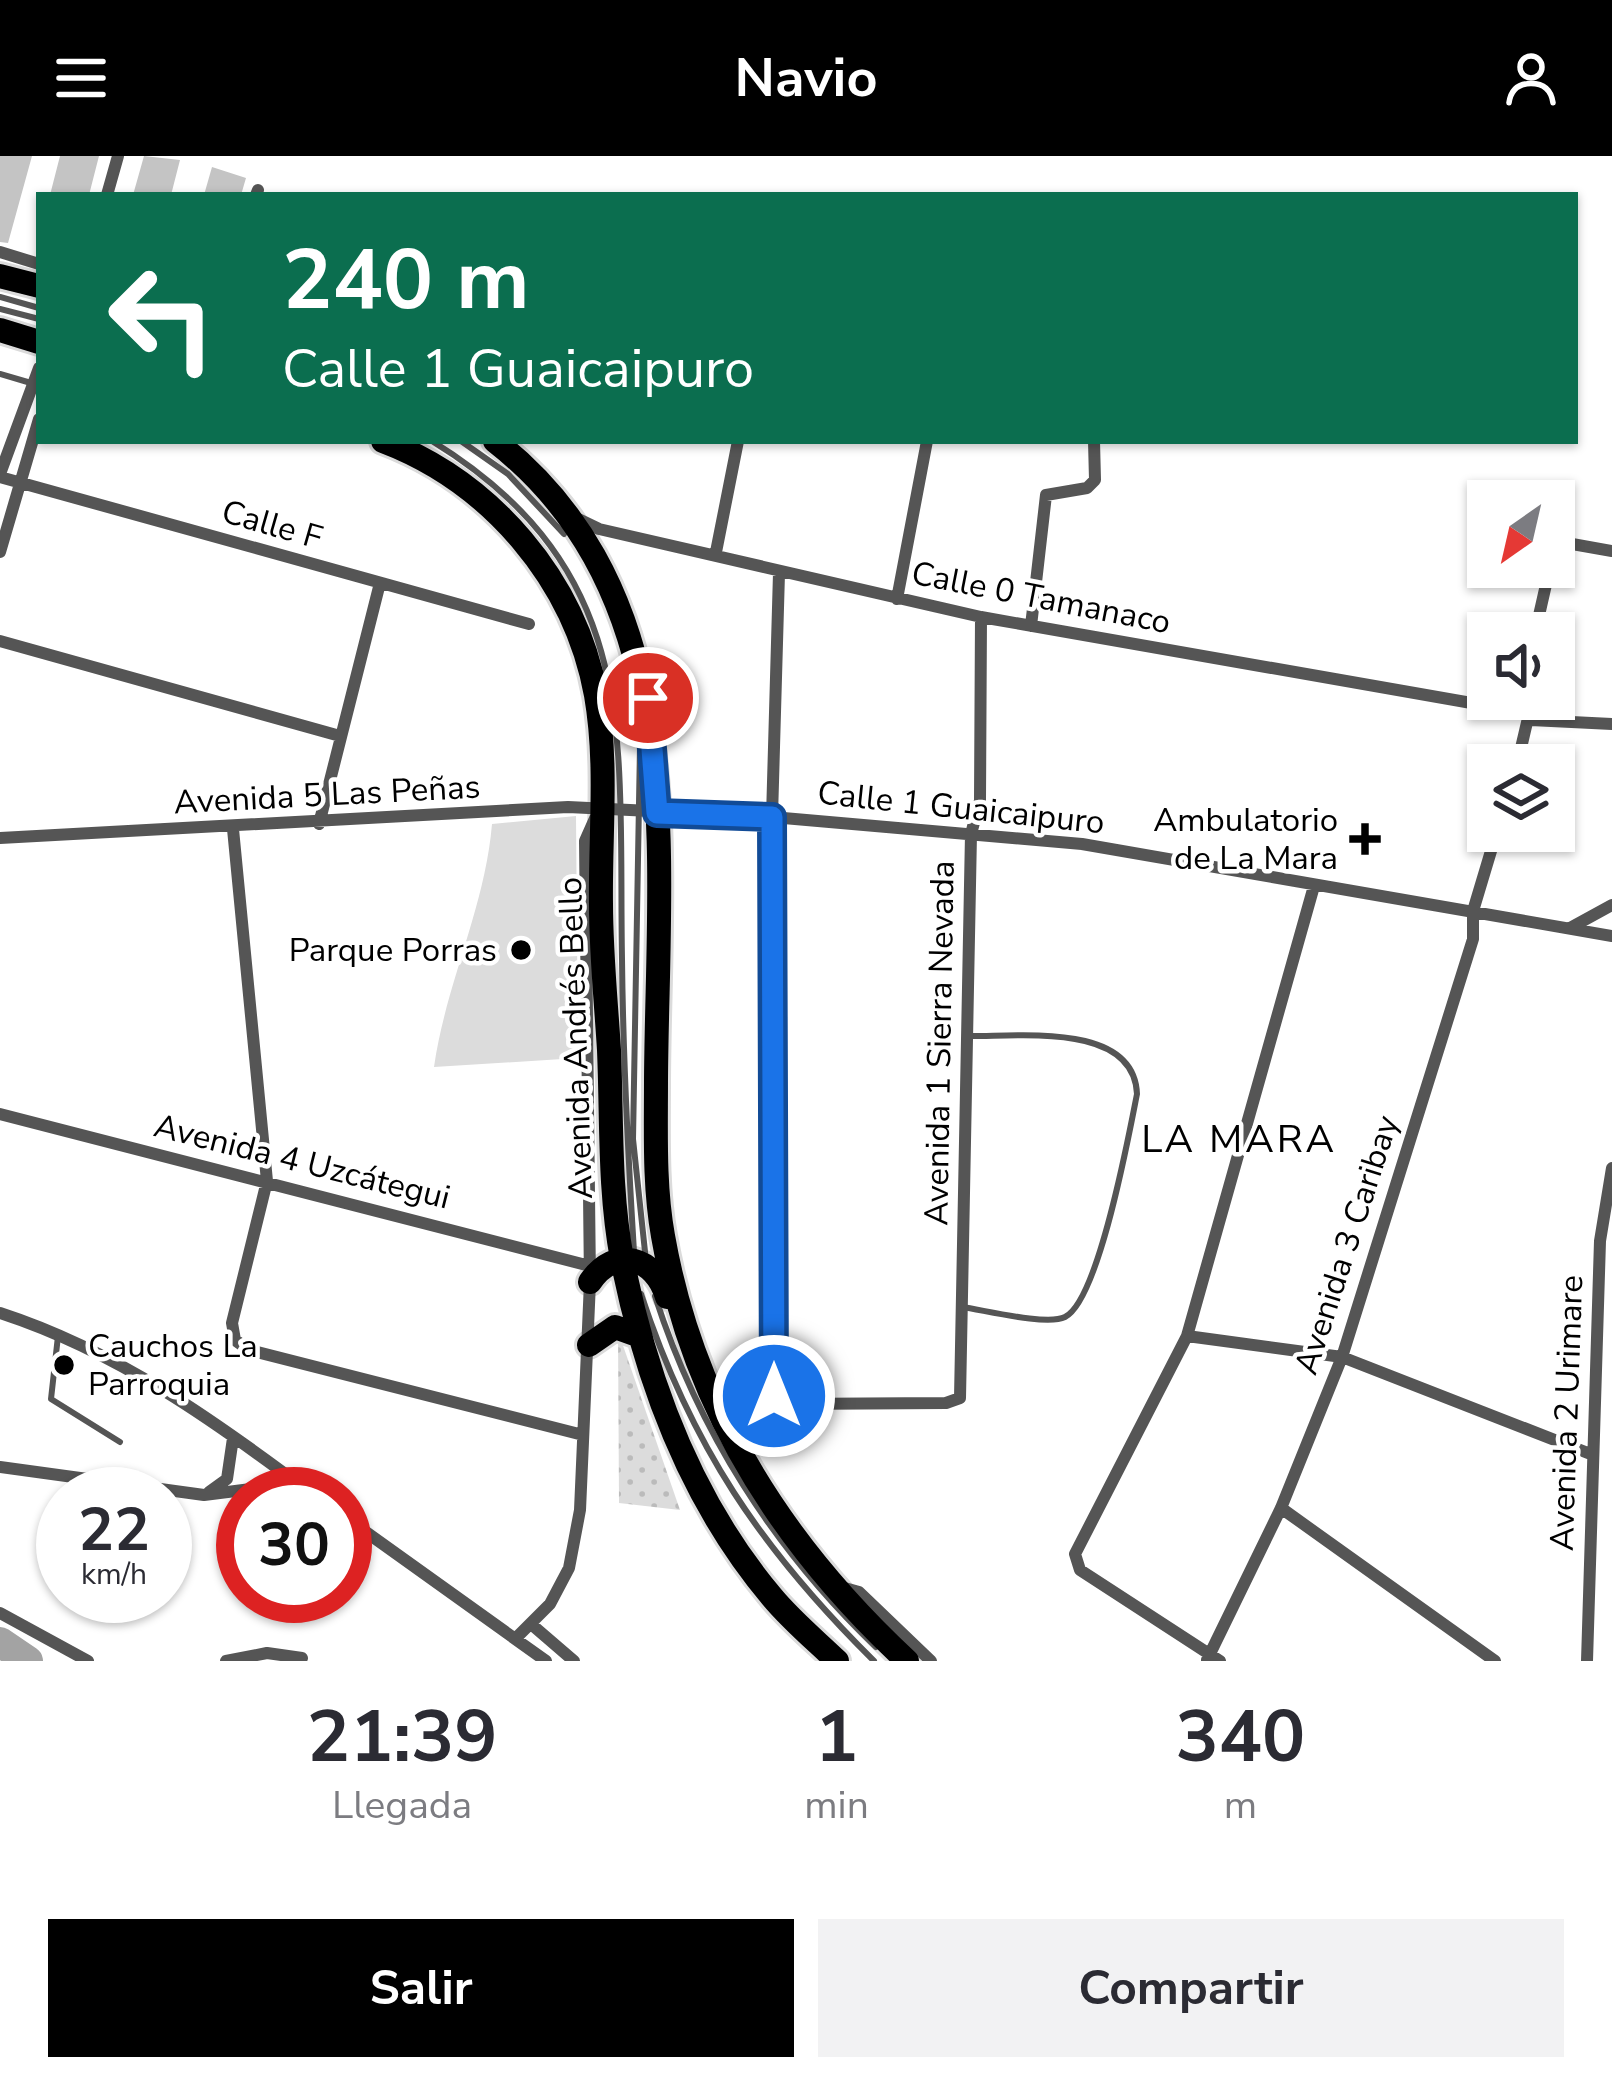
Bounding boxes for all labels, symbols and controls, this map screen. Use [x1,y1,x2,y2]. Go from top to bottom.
text: Navio [735,41,878,115]
icon: menu [48,45,114,111]
icon: person [1498,45,1564,111]
text: 240 m [282,223,530,338]
icon: left [84,240,240,396]
text: Calle 1 Guaicaipuro [282,332,754,406]
north arrow [1467,480,1575,588]
map controls [1467,480,1575,852]
street label: Calle F [216,489,328,561]
street label: Calle 0 Tamanaco [908,551,1174,645]
button: sound [1467,612,1575,720]
pin [597,647,699,749]
icon: arrive [615,665,681,731]
button: layers [1467,744,1575,852]
street label: Avenida 5 Las Peñas [173,764,481,826]
street label: Calle 1 Guaicaipuro [815,771,1107,845]
place label: Ambulatorio de La Mara [1153,798,1338,881]
marker: Ambulatorio de La Mara [1349,823,1381,855]
street label: Avenida 1 Sierra Nevada [914,860,966,1226]
street label: Avenida Andrés Bello [548,876,604,1200]
place label: Parque Porras [289,928,497,973]
marker: Parque Porras [508,937,534,963]
street label: Avenida 4 Uzcátegui [149,1103,455,1221]
street label: Avenida 3 Caribay [1284,1110,1410,1380]
district label: LA MARA [1141,1113,1337,1166]
street label: Avenida 2 Urimare [1540,1274,1594,1552]
place label: Cauchos La Parroquia [88,1324,258,1407]
position arrow [711,1333,837,1459]
marker: Cauchos La Parroquia [51,1352,77,1378]
speed limit sign: 30 [216,1467,372,1623]
text: 22 [78,1489,150,1571]
text: km/h [81,1554,147,1595]
text: 21:39 [307,1688,497,1786]
text: 1 [815,1688,858,1786]
text: 340 [1176,1688,1305,1786]
text: Llegada [332,1779,472,1832]
text: min [804,1779,869,1832]
text: m [1224,1779,1257,1832]
button: Salir [48,1919,794,2057]
button: Compartir [818,1919,1564,2057]

